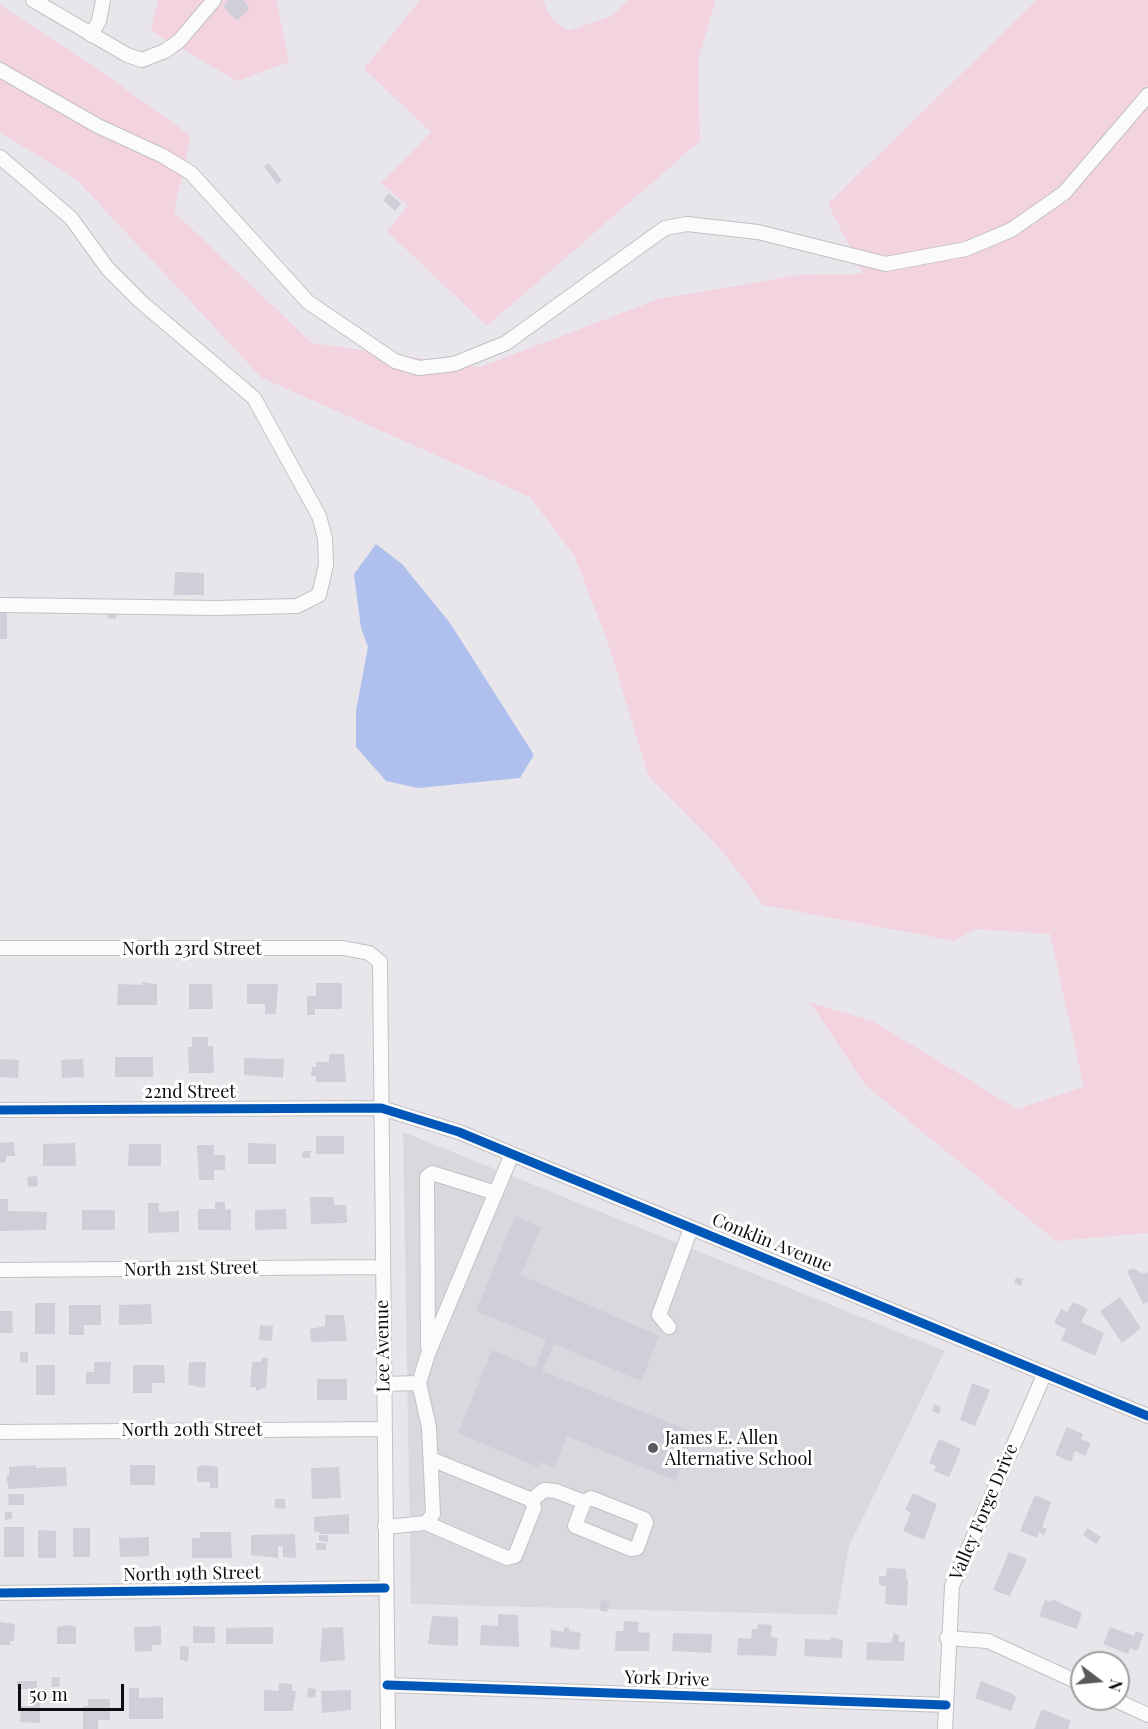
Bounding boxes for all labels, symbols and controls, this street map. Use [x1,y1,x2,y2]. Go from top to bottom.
street label: North 23rd Street [122,938,262,960]
street label: 22nd Street [144,1081,236,1103]
street label: Conklin Avenue [709,1209,835,1277]
street label: North 21st Street [124,1257,258,1281]
street label: Lee Avenue [371,1299,395,1393]
street label: North 20th Street [122,1419,262,1441]
place label: James E. Allen Alternative School [665,1427,812,1470]
street label: Valley Forge Drive [945,1440,1023,1584]
marker: James E. Allen Alternative School [646,1441,660,1455]
street label: North 19th Street [123,1562,261,1586]
north arrow [1070,1651,1130,1711]
street label: York Drive [624,1667,710,1691]
scale bar [21,1672,128,1710]
text: N [1104,1677,1128,1694]
text: 50 m [29,1682,68,1706]

